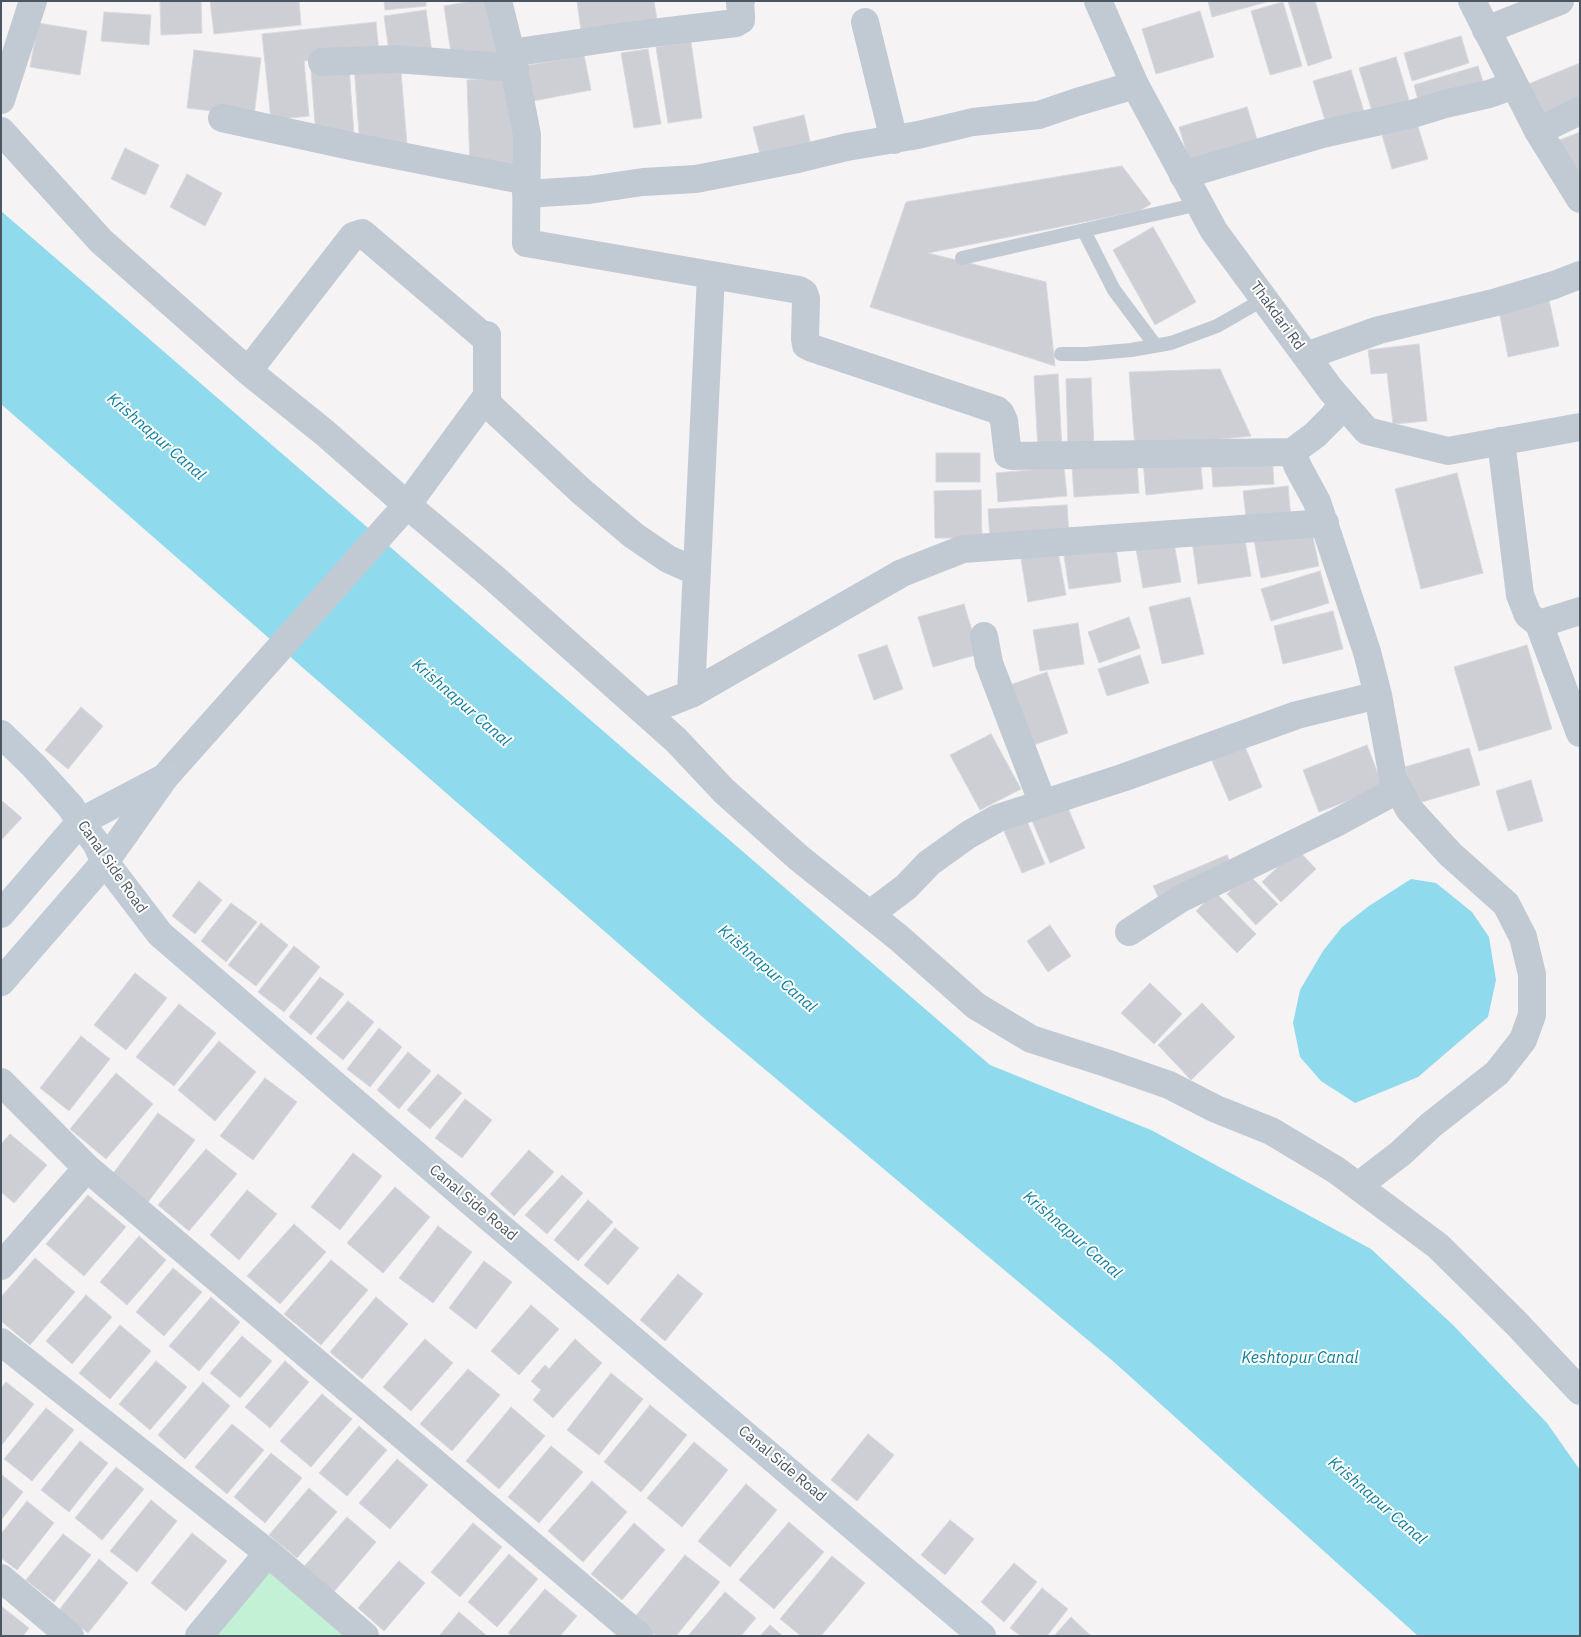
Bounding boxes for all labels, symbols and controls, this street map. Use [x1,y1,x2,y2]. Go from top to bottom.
street label: Thakdari Rd [1246,278,1308,354]
water label: Krishnapur Canal [103,389,209,485]
water label: Krishnapur Canal [408,655,514,751]
street label: Canal Side Road [73,817,151,917]
water label: Krishnapur Canal [714,921,820,1017]
street label: Canal Side Road [426,1161,520,1245]
water label: Krishnapur Canal [1019,1187,1125,1283]
water label: Keshtopur Canal [1242,1348,1358,1368]
street label: Canal Side Road [735,1422,829,1506]
water label: Krishnapur Canal [1324,1453,1430,1549]

